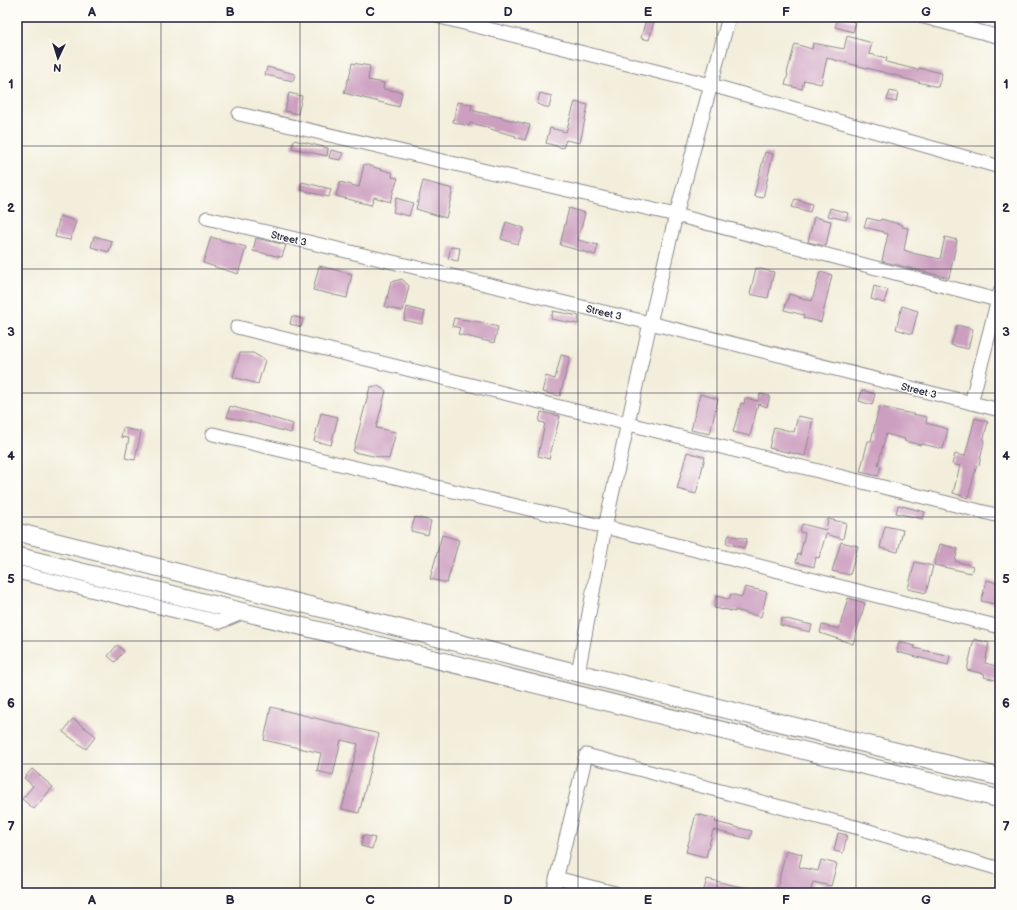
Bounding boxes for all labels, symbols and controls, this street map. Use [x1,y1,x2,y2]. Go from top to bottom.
text: A [87,4,96,20]
text: B [225,4,235,20]
text: C [365,4,375,20]
text: D [503,4,513,20]
text: E [644,4,653,20]
text: F [782,4,790,20]
text: G [921,4,931,20]
north arrow [38,38,78,78]
text: N [53,61,62,74]
text: 1 [8,76,14,92]
text: 1 [1003,76,1009,92]
text: 2 [7,200,15,216]
text: 2 [1002,200,1010,216]
street label: Street 3 [270,229,308,249]
street label: Street 3 [585,303,623,323]
text: 3 [7,324,15,340]
text: 3 [1002,324,1010,340]
street label: Street 3 [900,381,938,401]
text: 4 [7,448,15,464]
text: 4 [1002,448,1010,464]
text: 5 [7,571,15,587]
text: 5 [1002,571,1010,587]
text: 6 [7,695,15,711]
text: 6 [1002,695,1010,711]
text: 7 [7,819,15,835]
text: 7 [1002,819,1010,835]
text: A [87,892,96,908]
text: B [225,892,235,908]
text: C [365,892,375,908]
text: D [503,892,513,908]
text: E [644,892,653,908]
text: F [782,892,790,908]
text: G [921,892,931,908]

